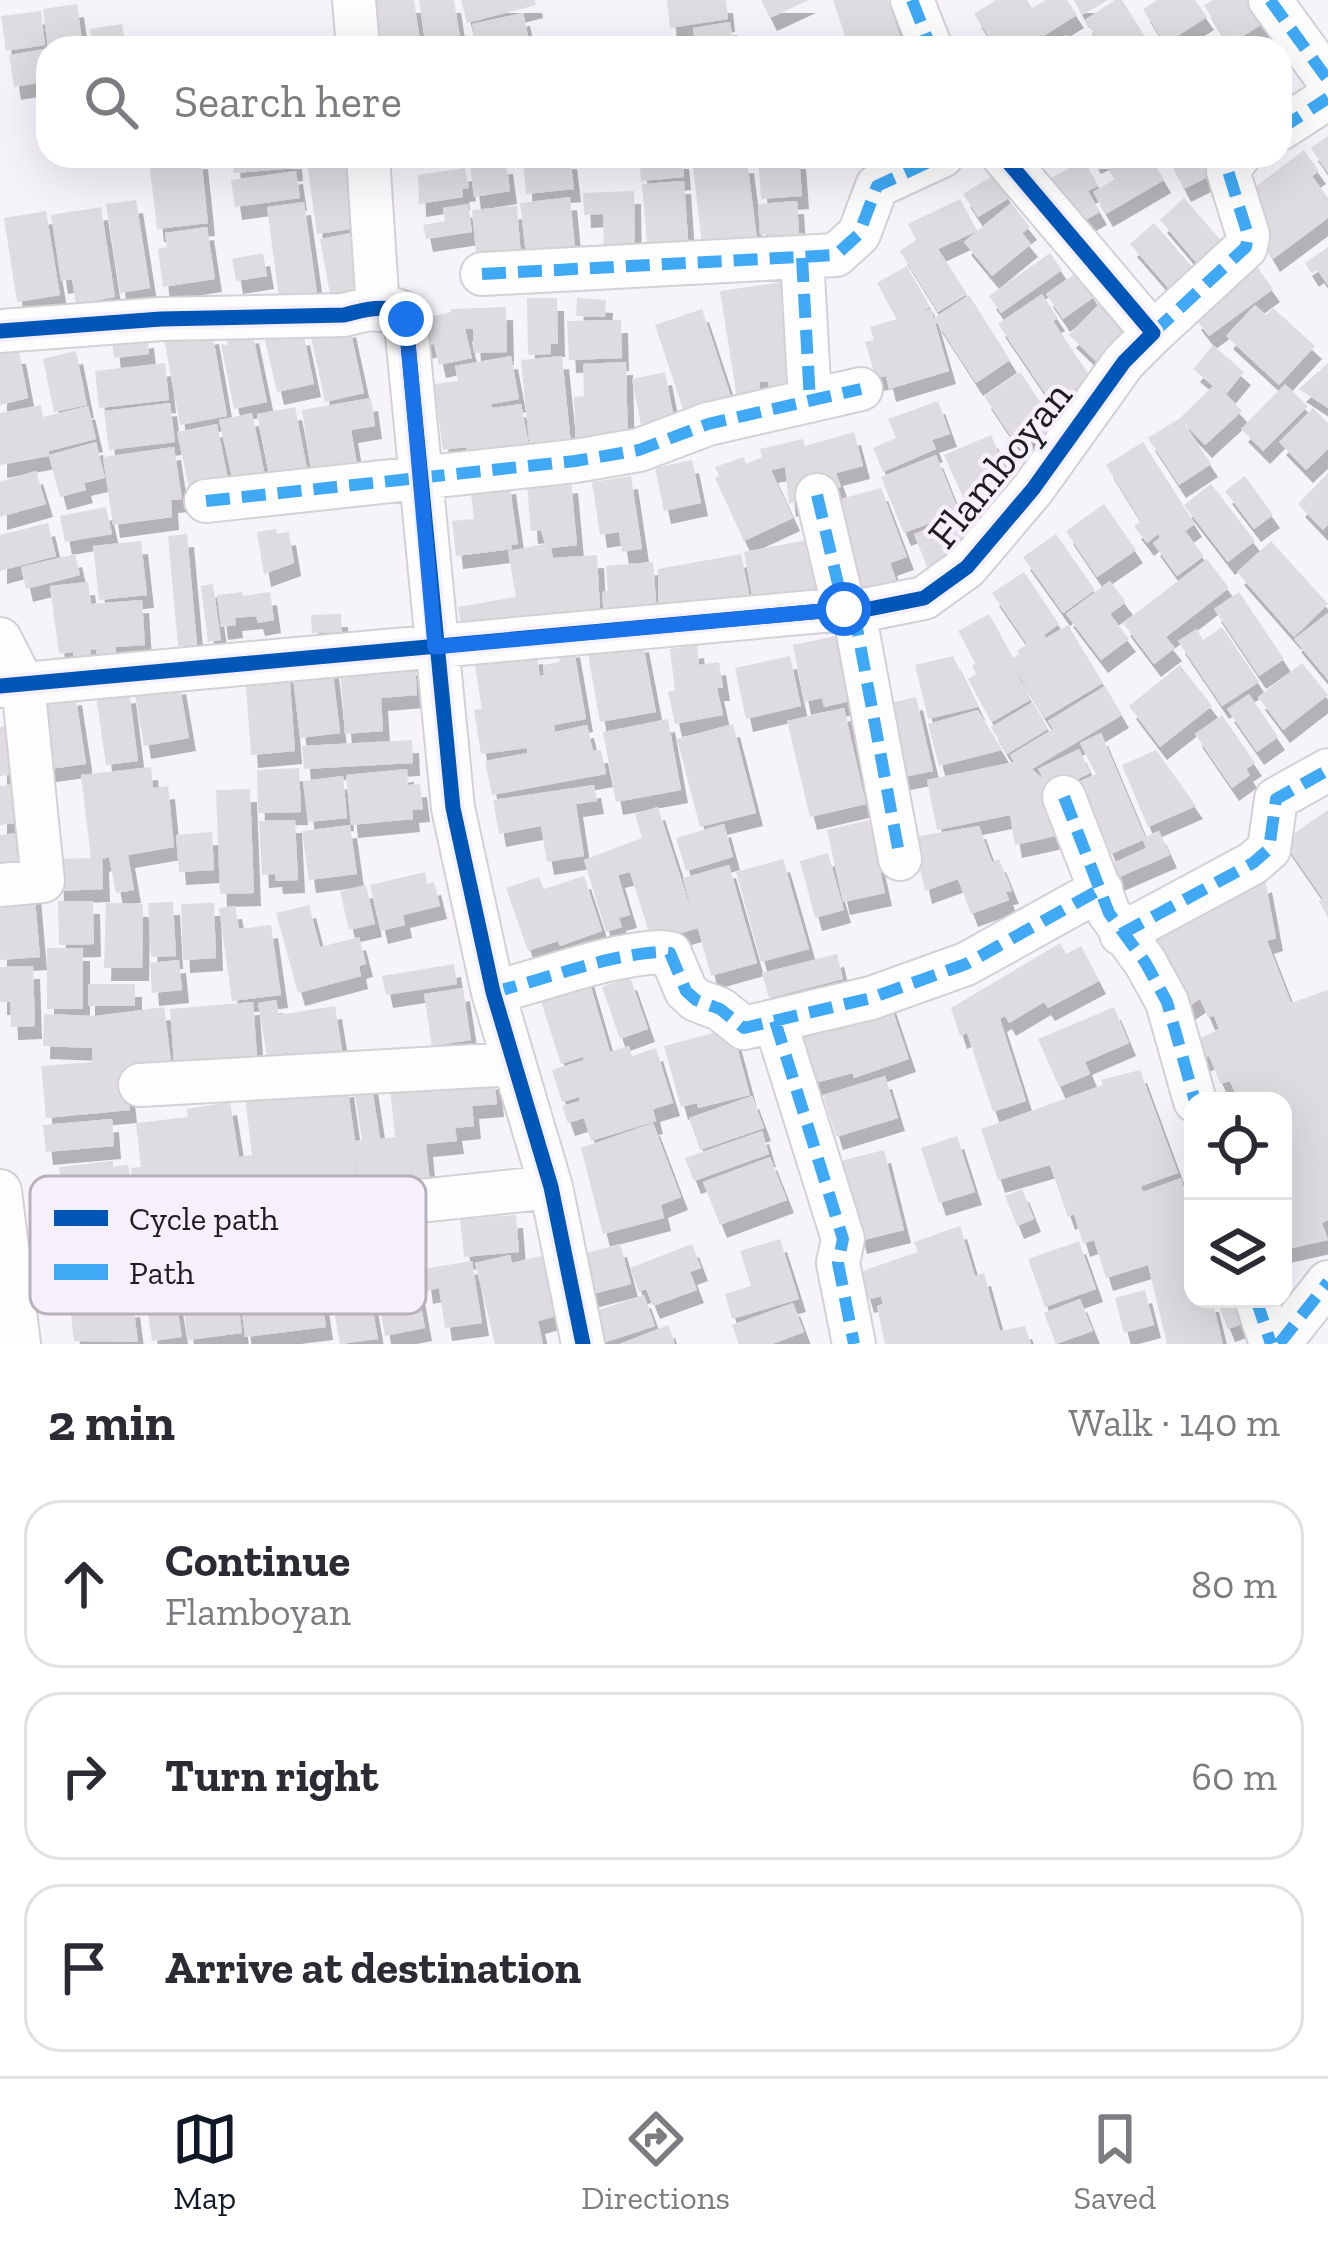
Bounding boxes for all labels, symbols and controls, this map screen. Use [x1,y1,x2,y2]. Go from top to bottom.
search box [36,36,1292,168]
icon: search [78,69,144,135]
text: Search here [174,75,402,129]
route end [379,292,433,346]
street label: Flamboyan [917,370,1082,558]
route start [817,582,871,636]
map controls [1184,1092,1292,1308]
button: locate [1184,1092,1292,1200]
legend [30,1176,426,1314]
text: Cycle path [129,1199,279,1238]
button: layers [1184,1200,1292,1308]
text: Path [129,1253,195,1292]
text: 2 min [48,1392,175,1453]
text: Walk · 140 m [1069,1399,1280,1446]
text: Continue [165,1534,350,1588]
icon: ahead [51,1551,117,1617]
text: 80 m [1191,1561,1277,1608]
text: Flamboyan [165,1588,351,1635]
icon: right [51,1743,117,1809]
text: Turn right [165,1749,378,1803]
text: 60 m [1191,1753,1277,1800]
icon: arrive [51,1935,117,2001]
text: Arrive at destination [165,1941,581,1995]
tab: Map [172,2106,238,2217]
tab: Directions [581,2106,730,2217]
tab: Saved [1074,2106,1156,2217]

